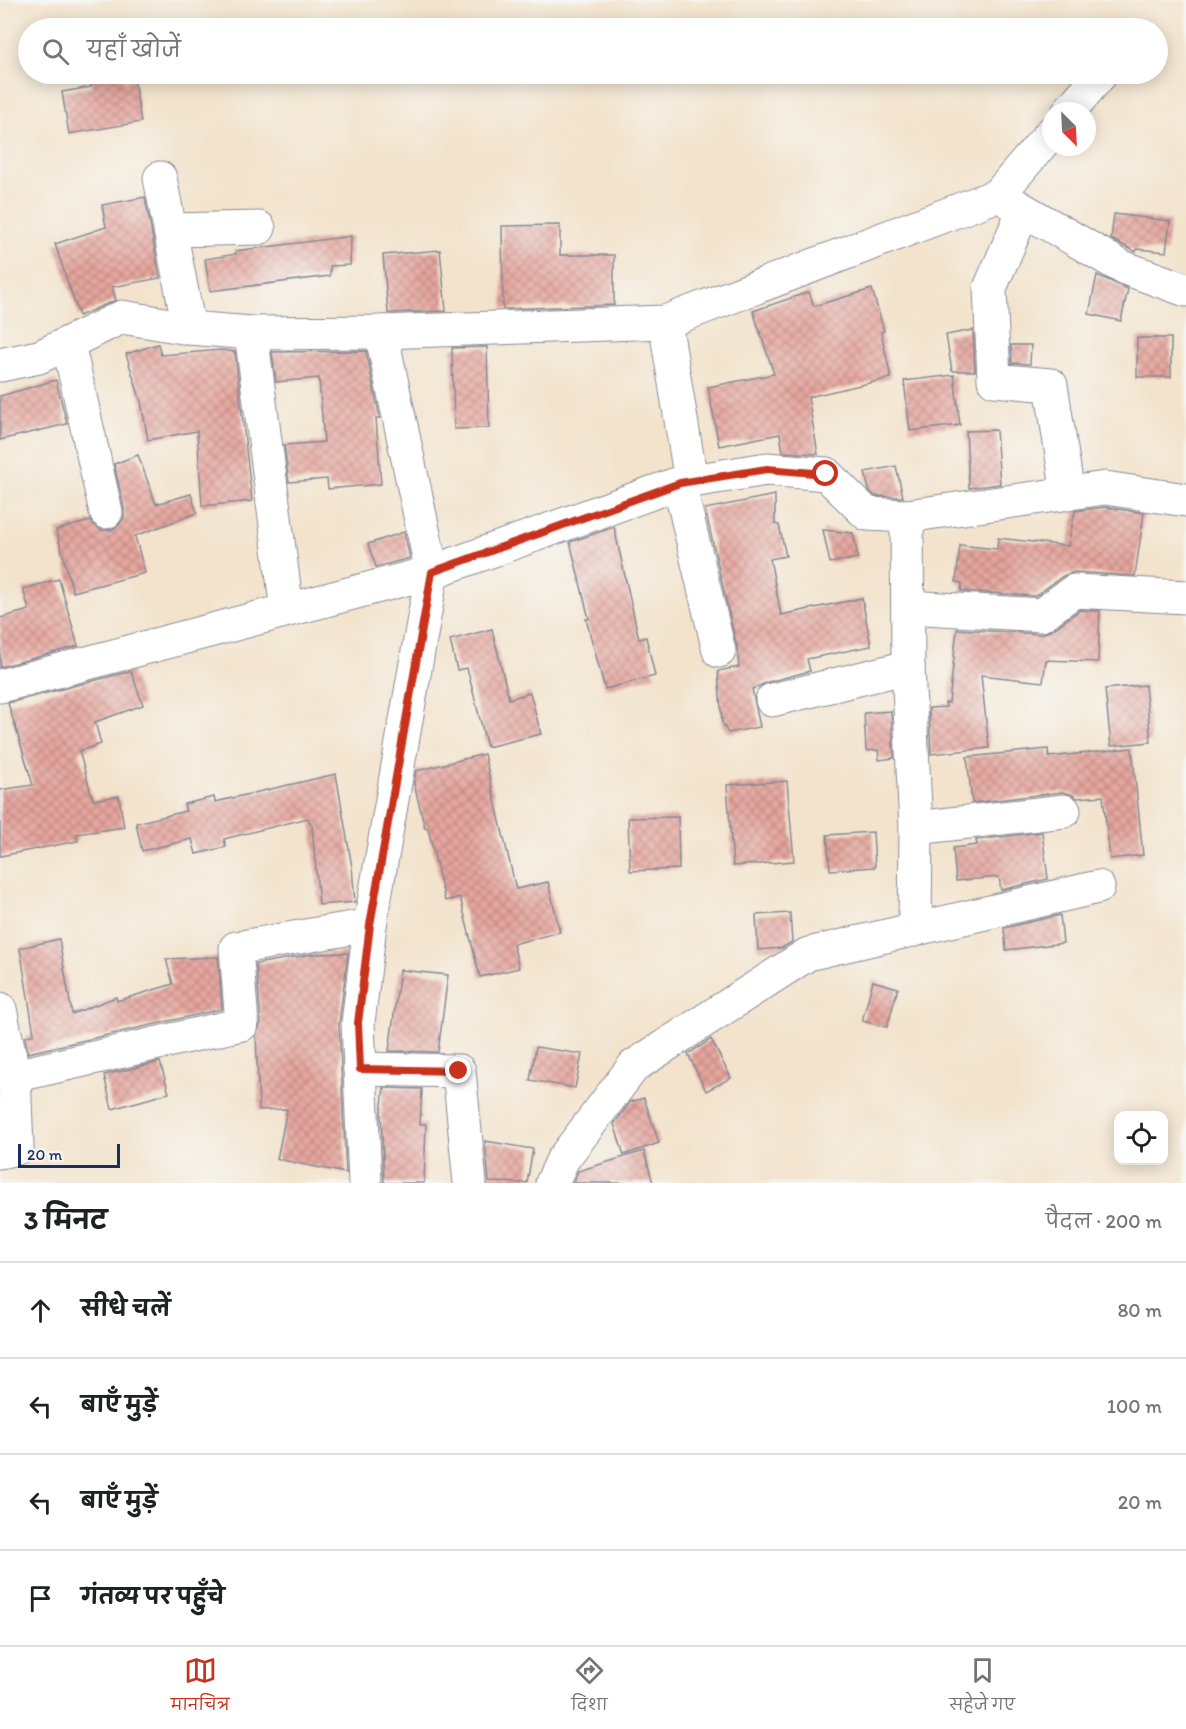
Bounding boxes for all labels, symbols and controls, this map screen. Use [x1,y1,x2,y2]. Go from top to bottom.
search box [18,18,1168,84]
icon: search [39,35,72,68]
text: यहाँ खोजें [87,36,181,63]
north arrow [1042,102,1096,156]
route start [812,460,838,486]
route end [445,1057,471,1083]
map controls [1114,1111,1168,1165]
button: locate [1114,1111,1168,1165]
scale bar [18,1141,120,1168]
text: 20 m [27,1145,62,1164]
text: 3 मिनट [24,1204,107,1236]
text: पैदल · 200 m [1045,1209,1162,1233]
icon: ahead [24,1294,57,1327]
text: सीधे चलें [81,1295,170,1322]
text: 80 m [1117,1298,1162,1322]
icon: left [24,1390,57,1423]
text: बाएँ मुड़ें [81,1391,158,1418]
text: 100 m [1107,1394,1162,1418]
icon: left [24,1486,57,1519]
text: बाएँ मुड़ें [81,1487,158,1514]
text: 20 m [1118,1490,1162,1514]
icon: arrive [24,1582,57,1615]
text: गंतव्य पर पहुँचे [81,1583,225,1610]
tab: मानचित्र [171,1654,230,1722]
tab: दिशा [571,1654,608,1722]
tab: सहेजे गए [949,1654,1015,1722]

